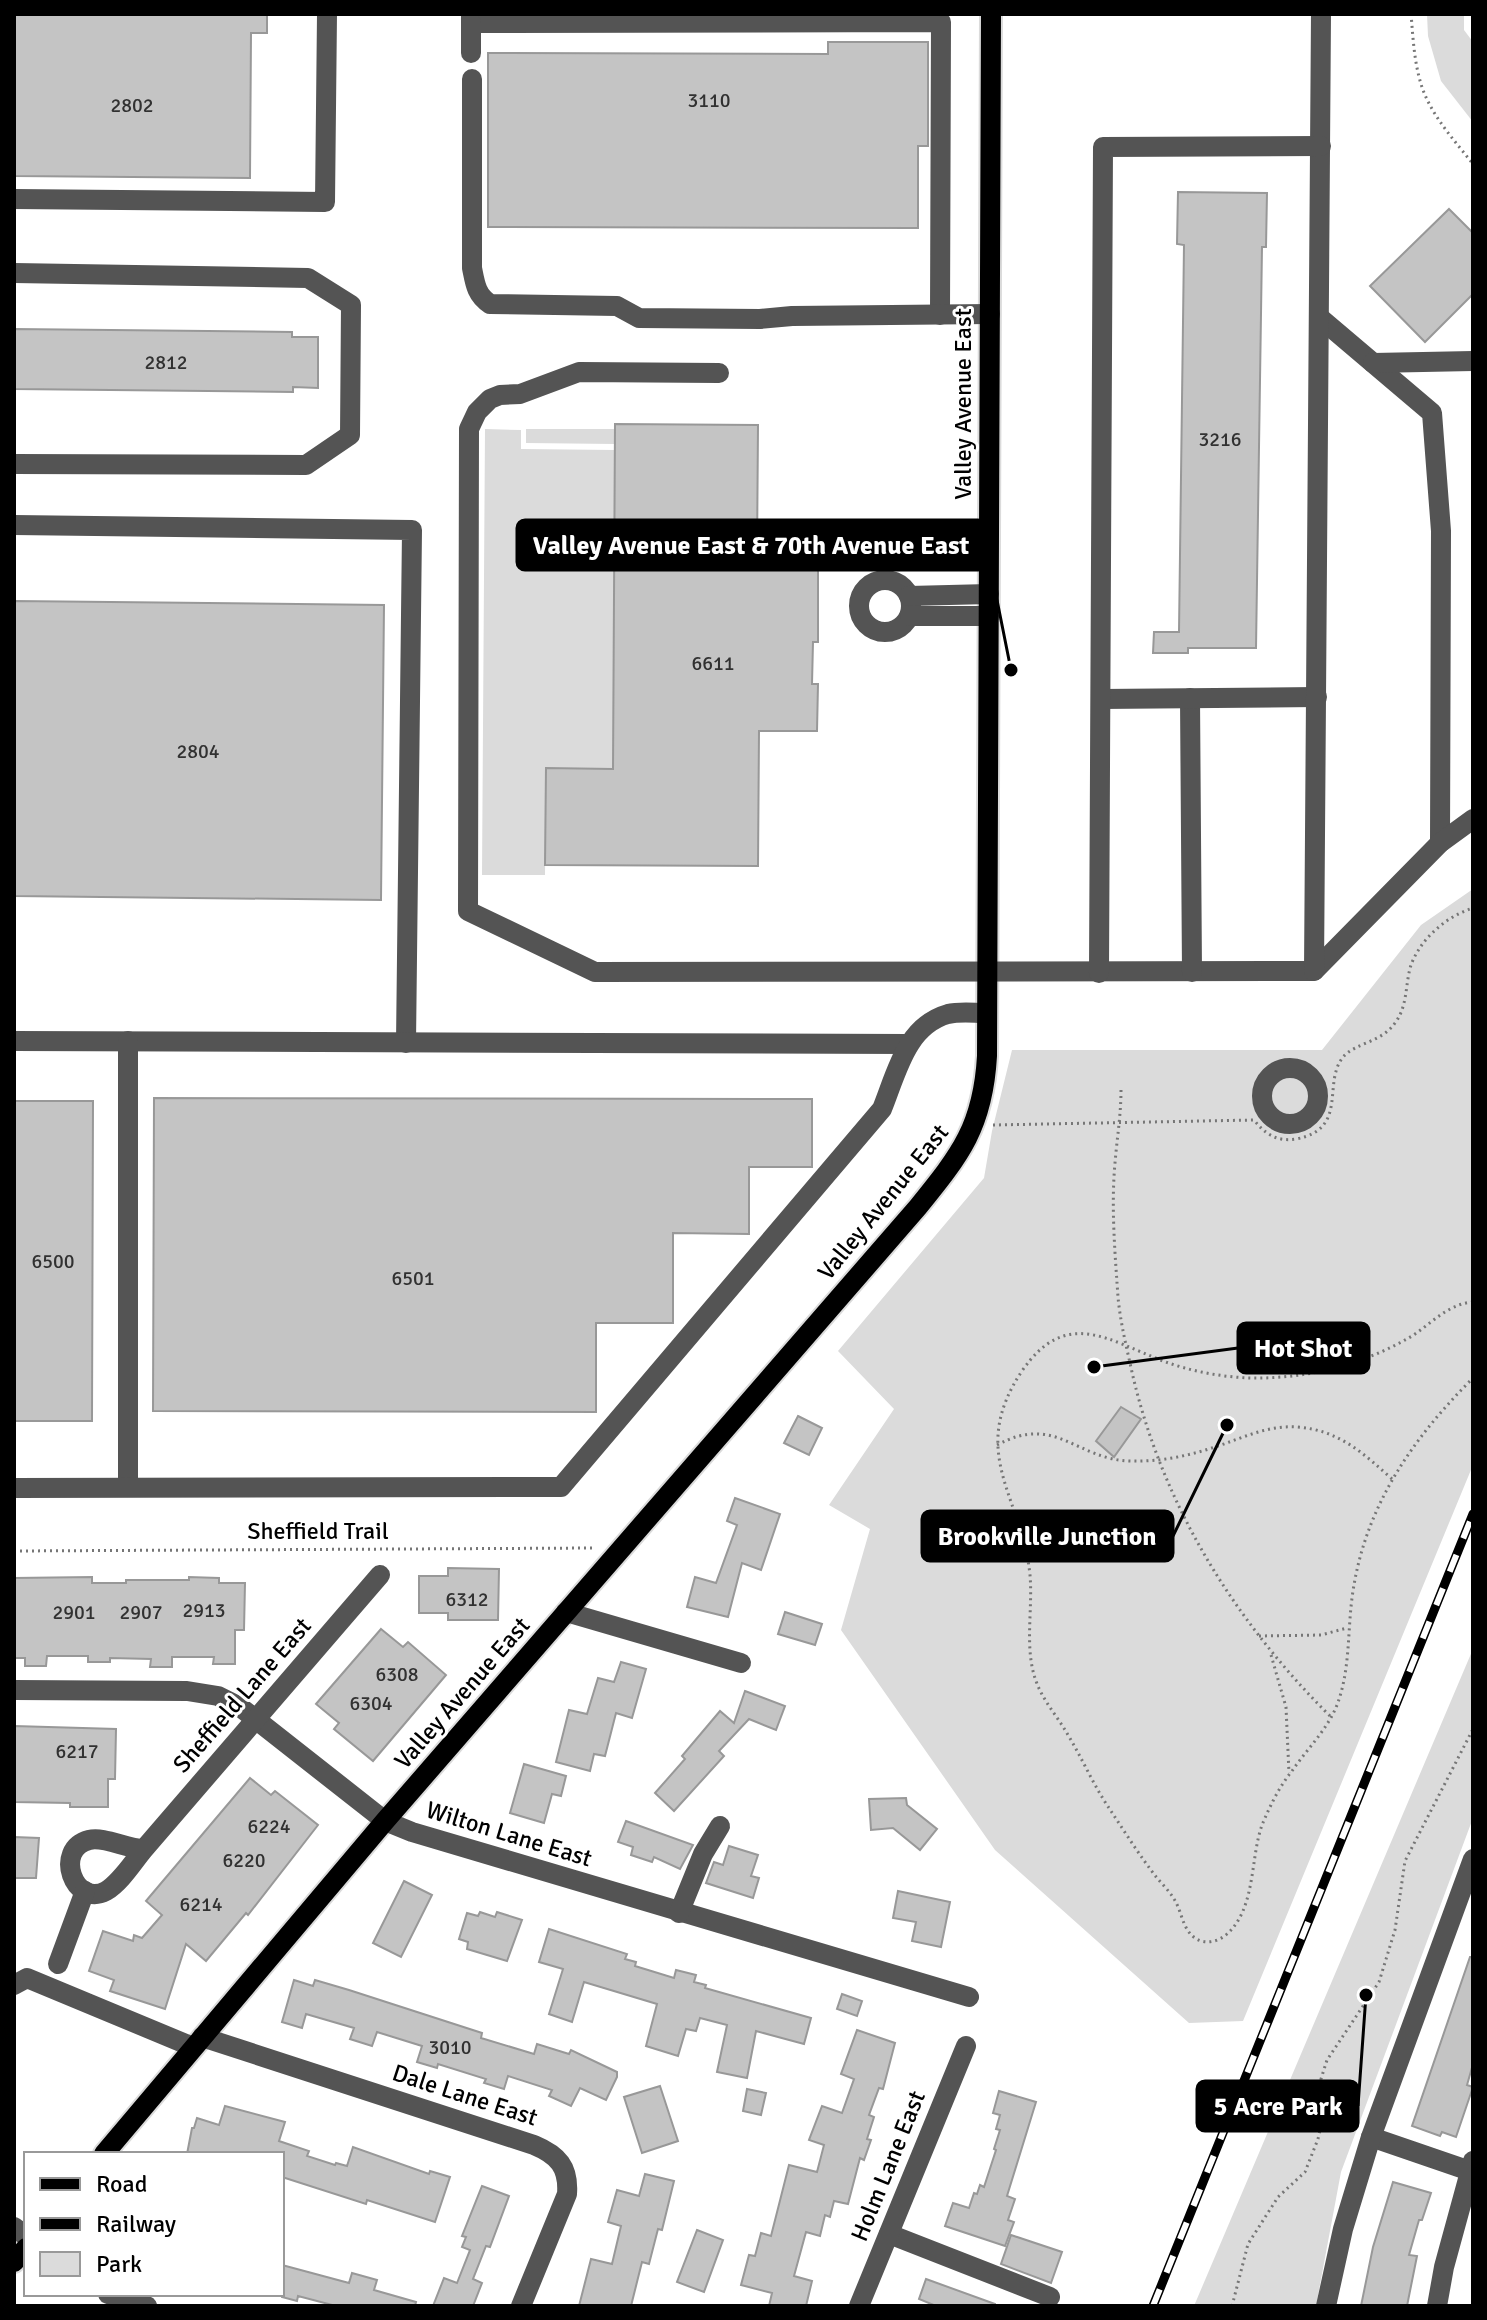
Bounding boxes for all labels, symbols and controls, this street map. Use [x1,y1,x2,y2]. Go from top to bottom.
house number: 3110 [687,88,731,113]
house number: 2802 [110,93,154,118]
street label: Valley Avenue East [948,308,978,500]
house number: 2812 [144,350,188,375]
house number: 3216 [1198,427,1242,452]
callout: Valley Avenue East & 70th Avenue East [517,520,986,570]
text: Valley Avenue East & 70th Avenue East [533,530,970,562]
house number: 6611 [691,651,735,676]
house number: 2804 [176,739,220,764]
street label: Valley Avenue East [811,1118,955,1286]
house number: 6500 [31,1249,75,1274]
house number: 6501 [391,1266,435,1291]
callout: Hot Shot [1238,1323,1369,1373]
text: Hot Shot [1254,1333,1353,1365]
callout: Brookville Junction [922,1511,1173,1561]
street label: Sheffield Trail [247,1516,389,1546]
text: Brookville Junction [938,1521,1156,1553]
house number: 6312 [445,1587,489,1612]
house number: 2913 [182,1598,226,1623]
house number: 2901 [52,1600,96,1625]
house number: 2907 [119,1600,163,1625]
street label: Sheffield Lane East [166,1611,318,1779]
street label: Valley Avenue East [388,1611,536,1775]
house number: 6308 [375,1662,419,1687]
house number: 6304 [349,1691,393,1716]
house number: 6217 [55,1739,99,1764]
street label: Wilton Lane East [422,1795,596,1873]
house number: 6224 [247,1814,291,1839]
house number: 6220 [222,1848,266,1873]
house number: 6214 [179,1892,223,1917]
house number: 3010 [428,2035,472,2060]
street label: Dale Lane East [389,2057,541,2133]
callout: 5 Acre Park [1197,2081,1358,2131]
street label: Holm Lane East [844,2086,932,2246]
text: 5 Acre Park [1214,2091,1343,2123]
legend [24,2152,284,2296]
text: Road [96,2169,147,2199]
text: Railway [96,2209,176,2239]
text: Park [96,2249,142,2279]

